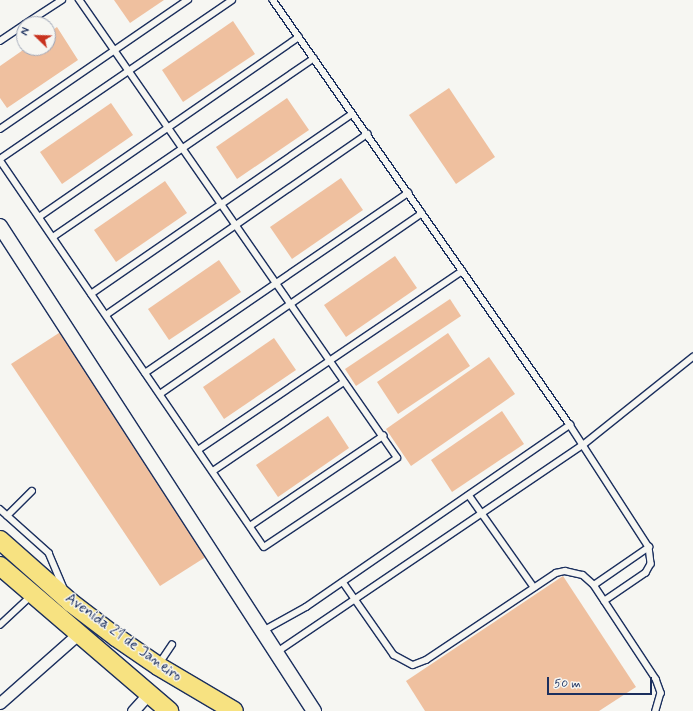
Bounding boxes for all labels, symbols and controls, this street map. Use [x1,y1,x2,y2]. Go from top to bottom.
north arrow [16,16,56,56]
text: N [18,26,34,38]
street label: Avenida 21 de Janeiro [62,590,184,686]
scale bar [549,669,654,695]
text: 50 m [554,676,581,692]

